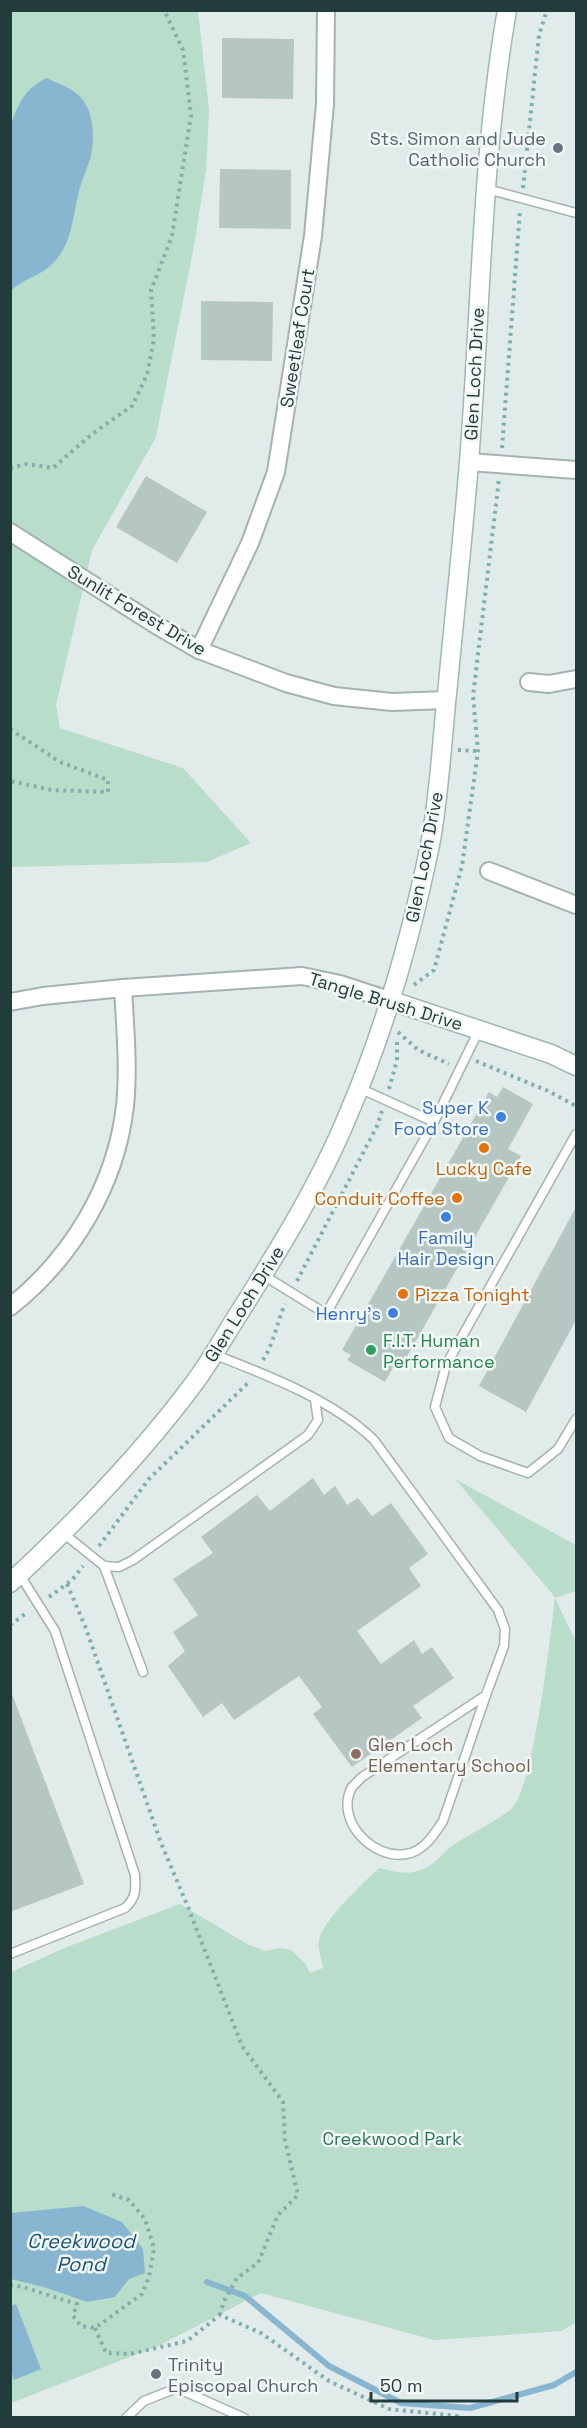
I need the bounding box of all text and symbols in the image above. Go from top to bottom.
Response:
place label: Sts. Simon and Jude Catholic Church [370,127,546,171]
marker: Sts. Simon and Jude Catholic Church [551,141,565,155]
street label: Sweetleaf Court [275,267,319,409]
street label: Glen Loch Drive [459,307,489,441]
street label: Sunlit Forest Drive [63,559,211,661]
street label: Glen Loch Drive [400,790,448,924]
street label: Tangle Brush Drive [306,967,466,1035]
place label: Super K Food Store [394,1096,489,1140]
marker: Super K Food Store [494,1110,508,1124]
marker: Lucky Cafe [477,1141,491,1155]
place label: Lucky Cafe [436,1157,532,1180]
place label: Conduit Coffee [314,1187,445,1210]
marker: Conduit Coffee [450,1191,464,1205]
marker: Family Hair Design [439,1210,453,1224]
place label: Family Hair Design [397,1226,495,1270]
street label: Glen Loch Drive [199,1241,289,1367]
place label: Pizza Tonight [415,1283,529,1306]
marker: Pizza Tonight [396,1287,410,1301]
place label: Henry's [316,1302,381,1325]
marker: Henry's [386,1306,400,1320]
place label: F.I.T. Human Performance [383,1329,495,1373]
marker: F.I.T. Human Performance [364,1343,378,1357]
place label: Glen Loch Elementary School [368,1733,531,1777]
marker: Glen Loch Elementary School [349,1747,363,1761]
park label: Creekwood Park [322,2127,462,2150]
water label: Creekwood Pond [27,2228,137,2277]
place label: Trinity Episcopal Church [168,2353,318,2397]
scale bar [371,2365,516,2403]
marker: Trinity Episcopal Church [149,2367,163,2381]
text: 50 m [380,2374,422,2397]

